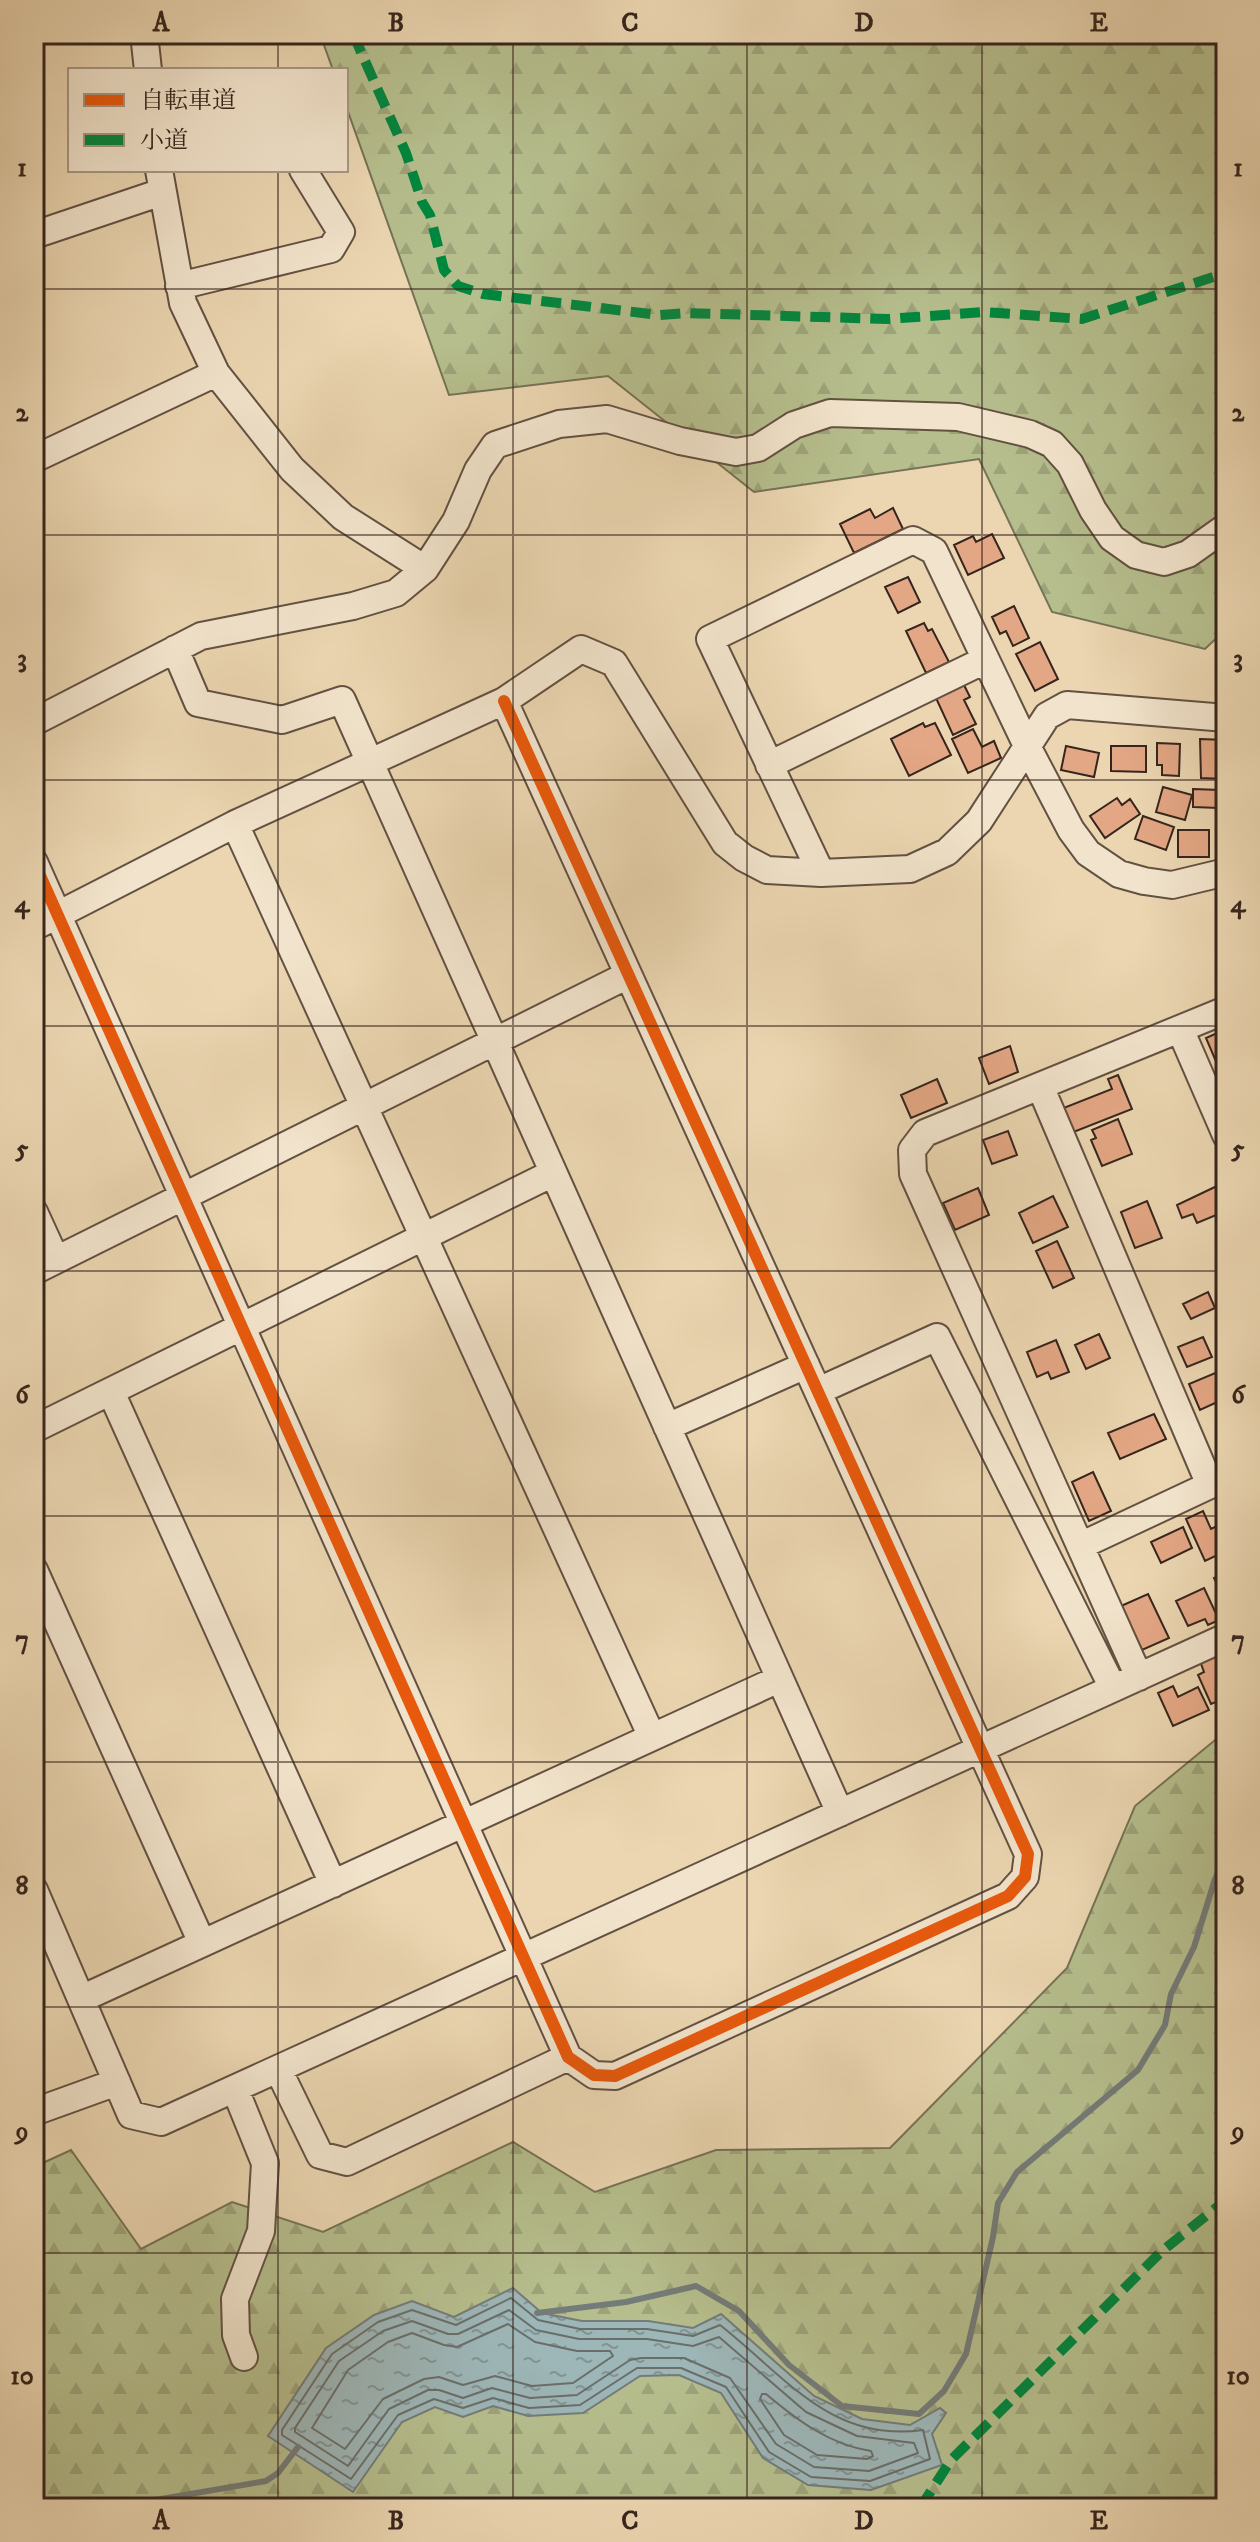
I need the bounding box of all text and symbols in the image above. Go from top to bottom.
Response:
text: A [152,7,171,40]
text: B [388,7,404,40]
text: C [621,7,639,40]
text: D [854,7,874,40]
text: E [1090,7,1108,40]
legend [68,68,348,172]
text: 自転車道 [140,86,236,116]
text: 小道 [140,126,188,156]
text: 1 [17,152,27,185]
text: 1 [1233,152,1243,185]
text: 2 [16,397,30,430]
text: 2 [1232,397,1246,430]
text: 3 [17,643,27,676]
text: 3 [1233,643,1243,676]
text: 4 [15,888,31,921]
text: 4 [1231,888,1247,921]
text: 5 [15,1133,29,1166]
text: 5 [1231,1133,1245,1166]
text: 6 [15,1379,30,1412]
text: 6 [1231,1379,1246,1412]
text: 7 [15,1624,29,1657]
text: 7 [1231,1624,1245,1657]
text: 8 [15,1870,29,1903]
text: 8 [1231,1870,1245,1903]
text: 9 [14,2115,28,2148]
text: 9 [1230,2115,1244,2148]
text: 10 [10,2360,34,2393]
text: 10 [1226,2360,1250,2393]
text: A [152,2505,171,2538]
text: B [388,2505,404,2538]
text: C [621,2505,639,2538]
text: D [854,2505,874,2538]
text: E [1090,2505,1108,2538]

